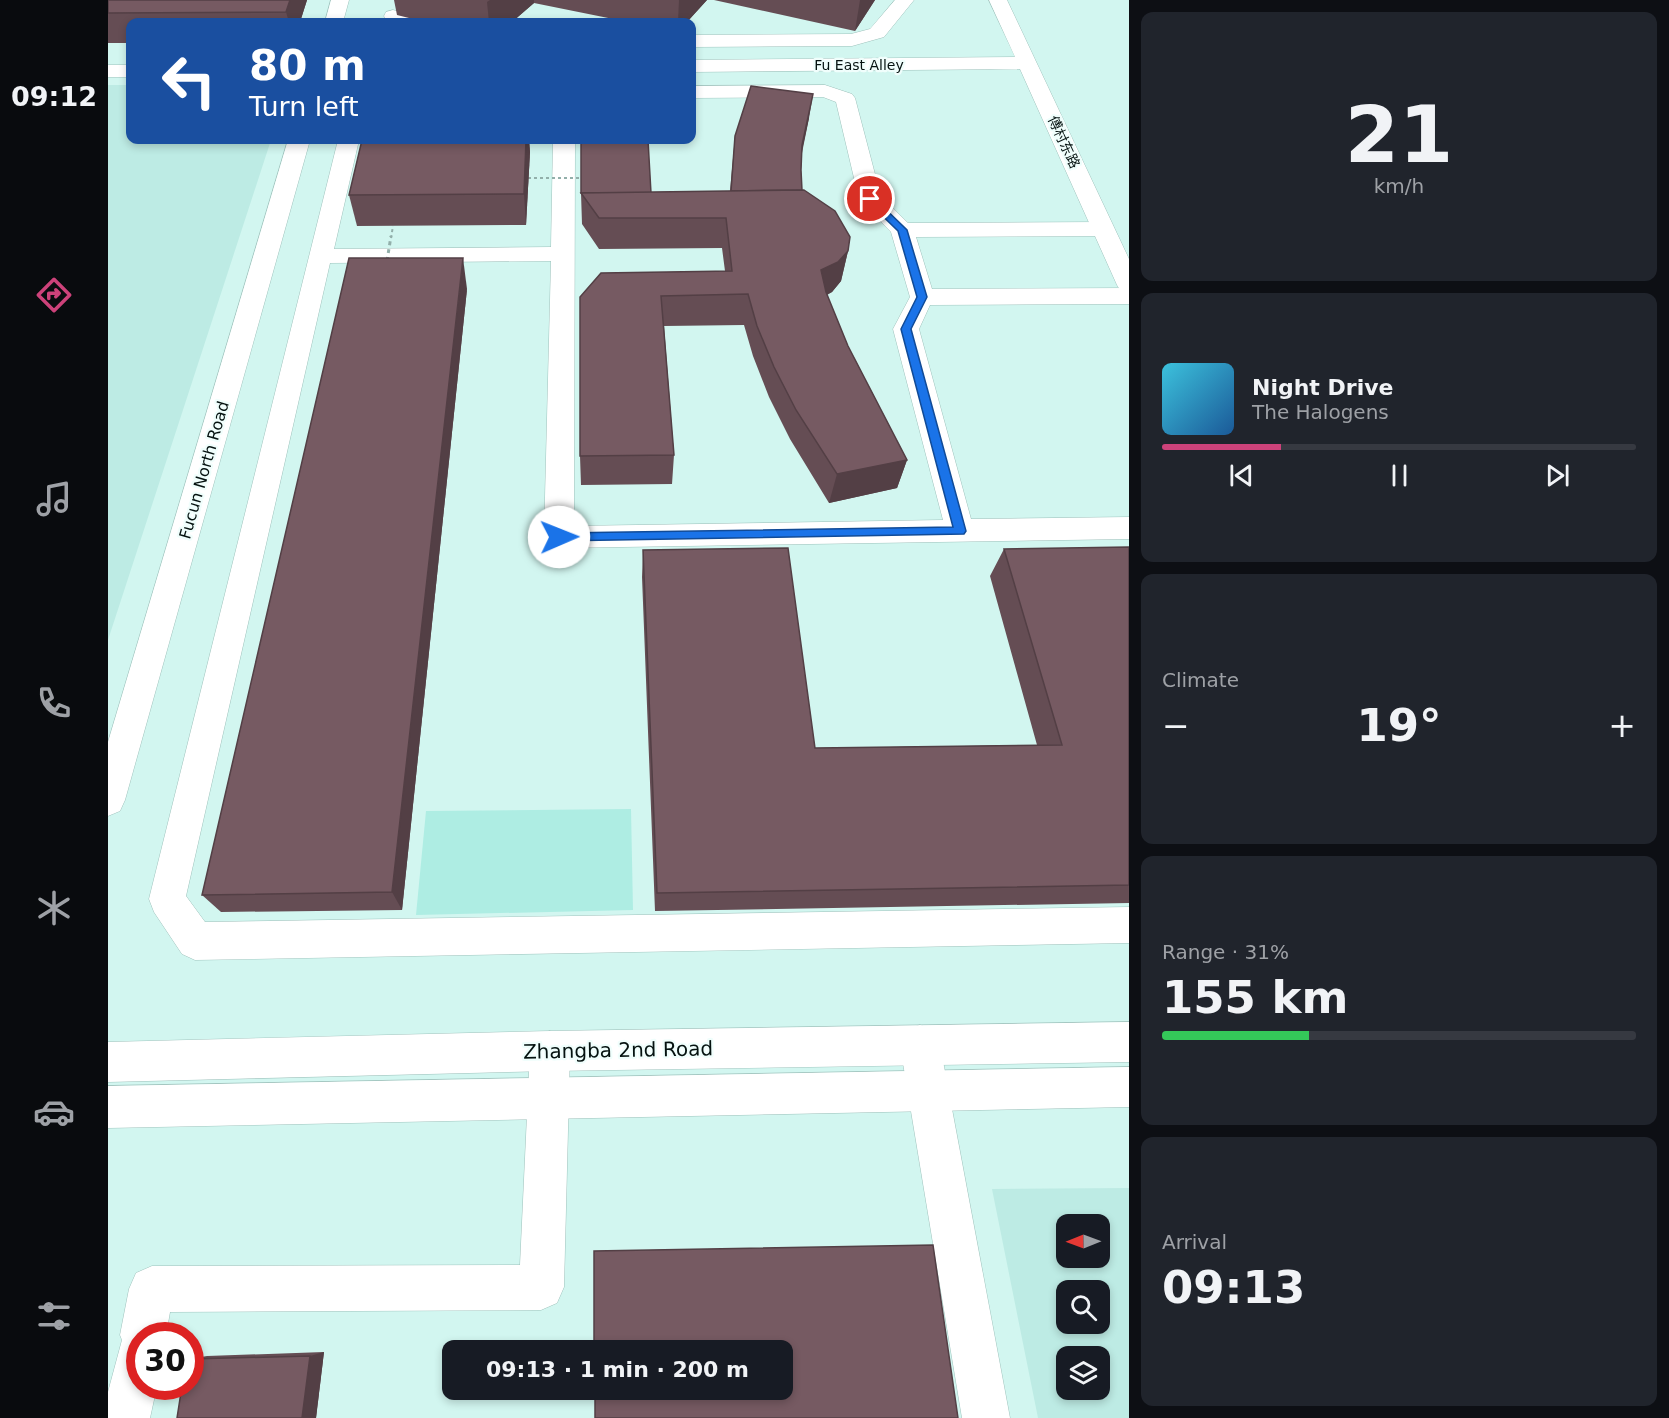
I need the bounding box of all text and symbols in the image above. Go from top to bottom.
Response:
text: 80 m [249,41,366,90]
icon: left [150,42,228,120]
street label: Fu East Alley [814,57,904,73]
text: 09:12 [11,81,97,112]
text: 21 [1345,90,1453,180]
text: Turn left [249,91,359,122]
street label: 傅村东路 [1045,113,1083,171]
pin [844,173,895,224]
text: km/h [1374,174,1424,198]
icon: arrive [853,182,886,215]
icon: directions [33,274,75,316]
text: Night Drive [1252,375,1393,400]
street label: Fucun North Road [175,399,233,541]
text: The Halogens [1252,400,1389,424]
icon: previous [1225,459,1258,492]
icon: pause [1383,459,1416,492]
icon: next [1541,459,1574,492]
icon: music [33,478,75,520]
position arrow [527,505,591,569]
text: Climate [1162,668,1239,692]
icon: phone [33,682,75,724]
text: 19° [1356,699,1442,752]
text: − [1162,706,1190,745]
text: + [1608,706,1636,745]
icon: climate [33,887,75,929]
text: Range · 31% [1162,940,1289,964]
text: 155 km [1162,971,1348,1024]
street label: Zhangba 2nd Road [523,1036,713,1064]
icon: car [33,1091,75,1133]
north arrow [1056,1214,1110,1268]
map controls [1056,1214,1110,1400]
text: Arrival [1162,1230,1227,1254]
text: 09:13 [1162,1261,1305,1314]
button: search [1056,1280,1110,1334]
icon: filters [33,1295,75,1337]
speed limit sign: 30 [126,1322,204,1400]
button: layers [1056,1346,1110,1400]
text: 09:13 · 1 min · 200 m [486,1357,749,1382]

